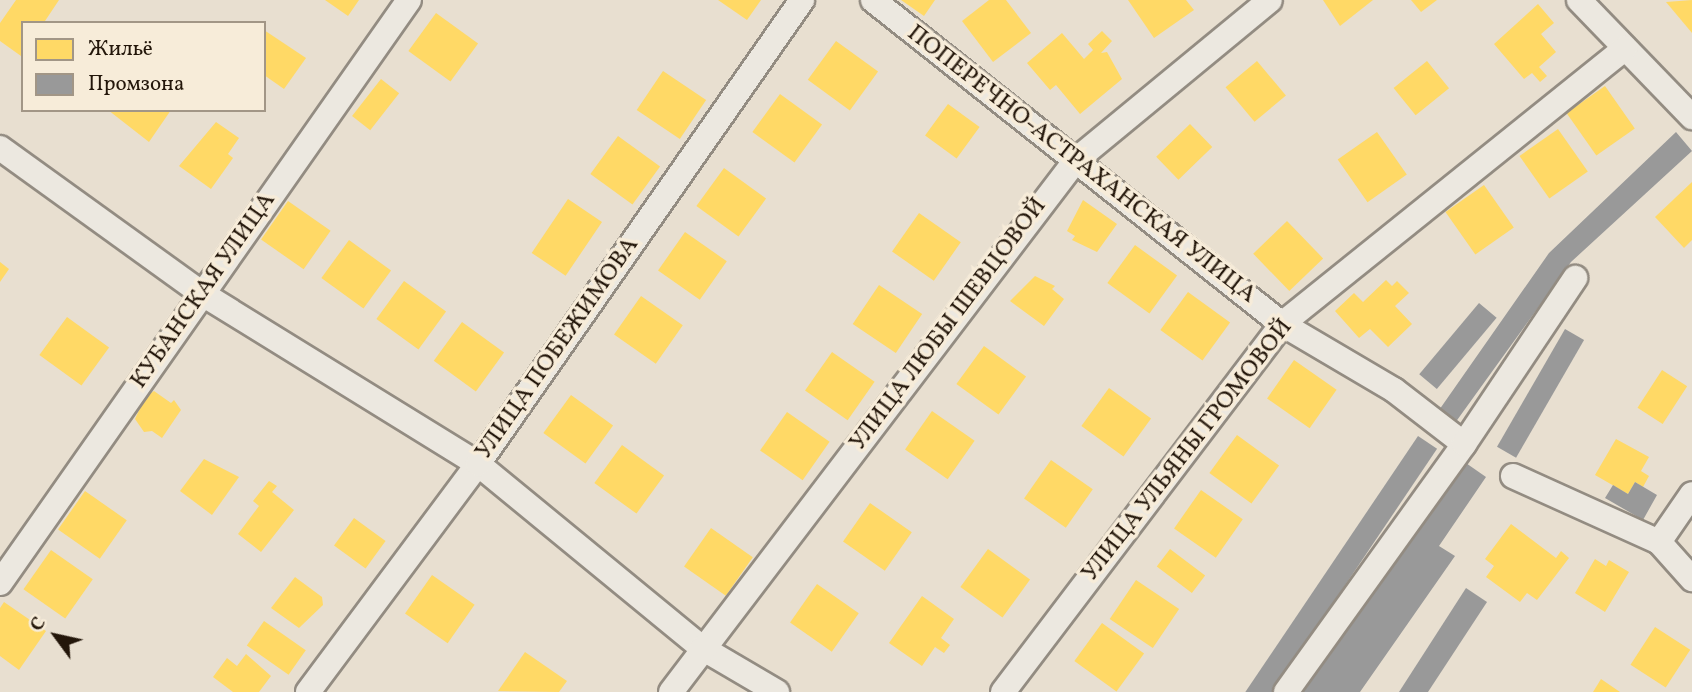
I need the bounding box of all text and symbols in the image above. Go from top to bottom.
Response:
street label: ПОПЕРЕЧНО-АСТРАХАНСКАЯ УЛИЦА [901,20,1261,310]
legend [21,21,266,112]
text: Жильё [88,35,153,64]
text: Промзона [88,70,184,99]
street label: КУБАНСКАЯ УЛИЦА [125,187,283,395]
street label: УЛИЦА ЛЮБЫ ШЕВЦОВОЙ [845,193,1053,457]
street label: УЛИЦА ПОБЕЖИМОВА [470,232,646,466]
street label: УЛИЦА УЛЬЯНЫ ГРОМОВОЙ [1077,314,1299,588]
north arrow [21,601,91,671]
text: С [24,612,53,637]

